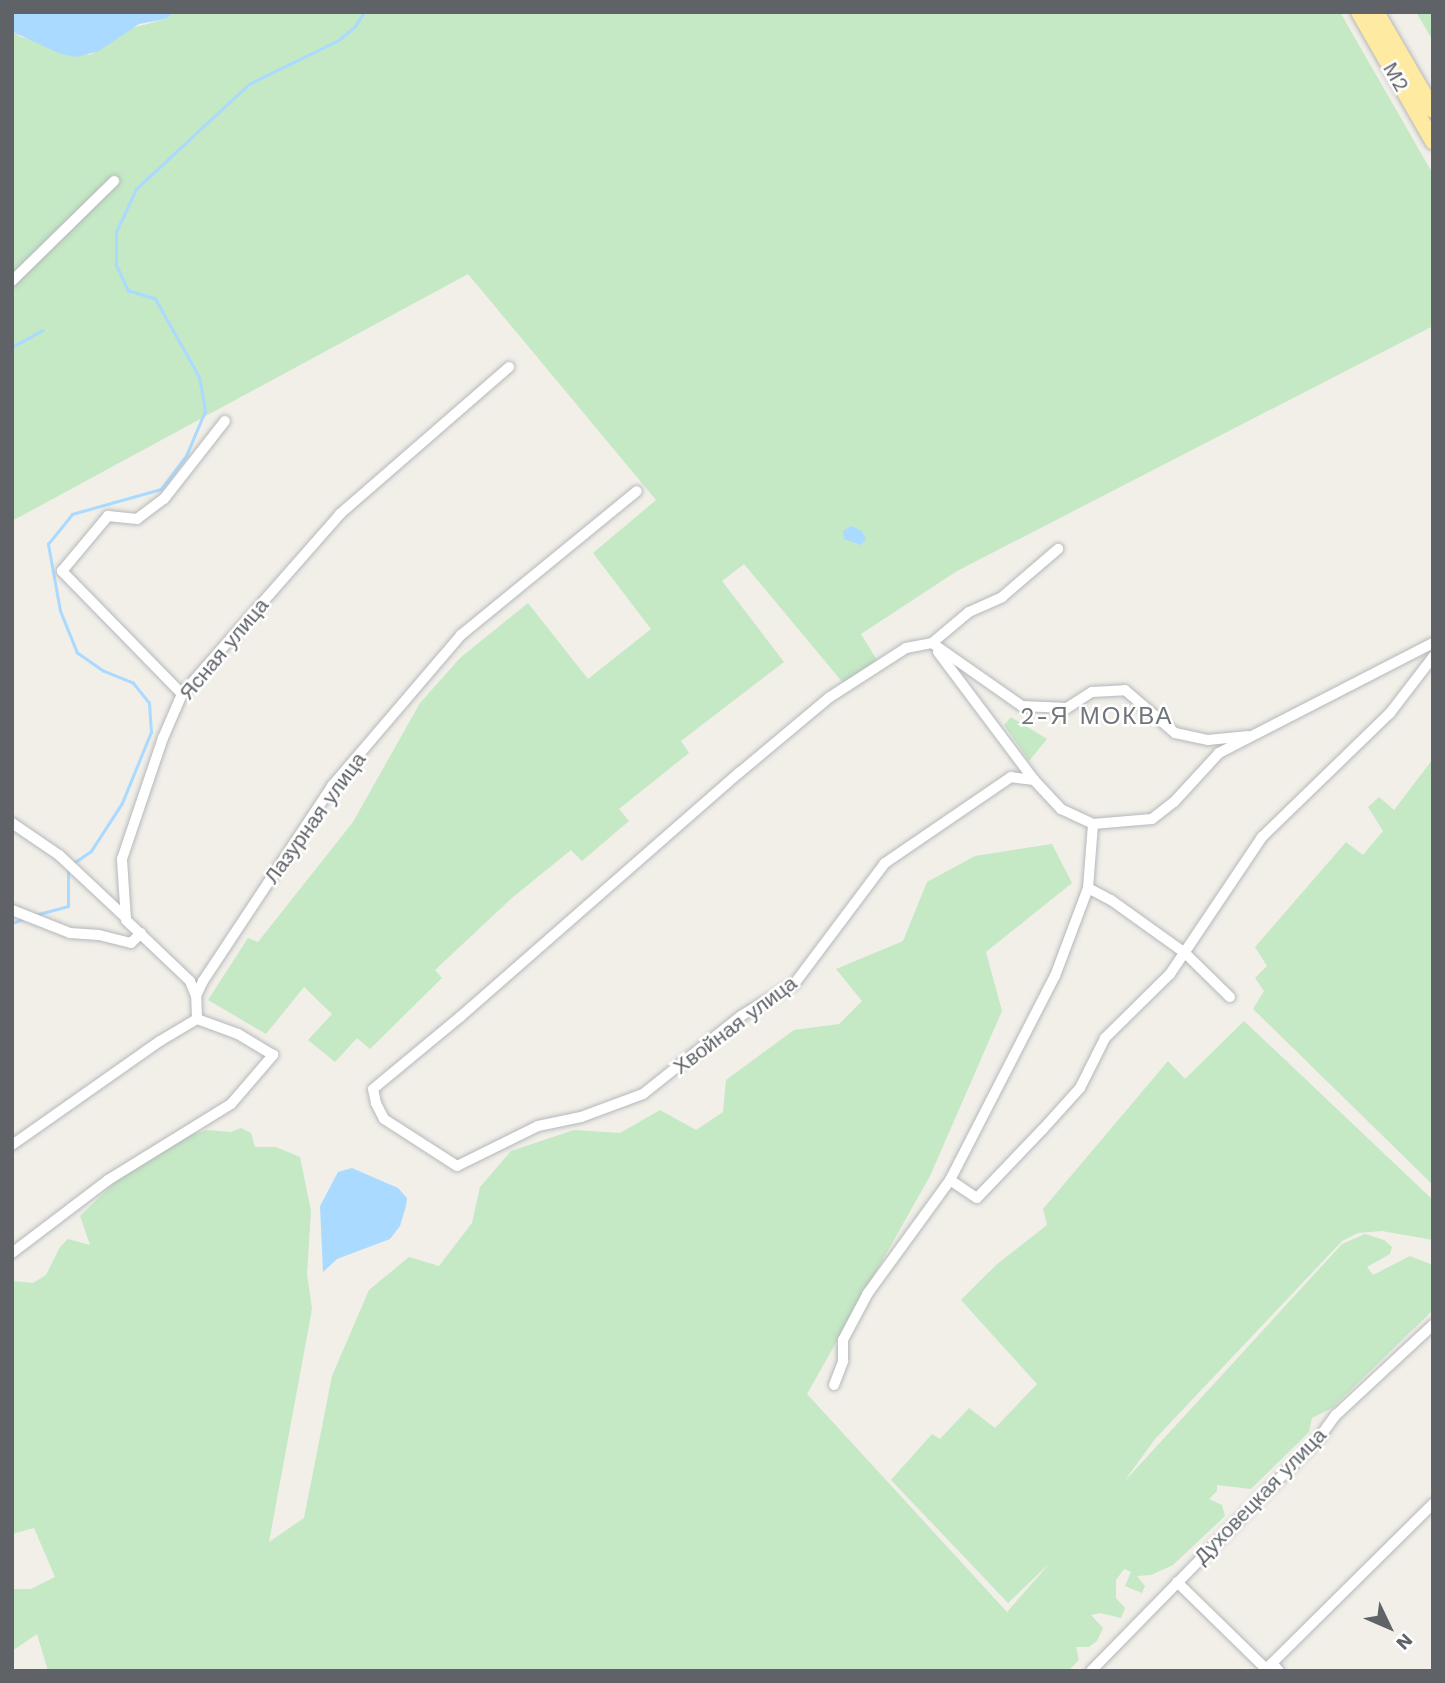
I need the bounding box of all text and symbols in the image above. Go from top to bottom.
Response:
street label: М2 [1378,58,1414,96]
street label: Ясная улица [174,593,274,705]
district label: 2-Я МОКВА [1022,703,1172,731]
street label: Лазурная улица [259,747,371,889]
street label: Хвойная улица [668,970,802,1080]
street label: Духовецкая улица [1189,1423,1331,1569]
north arrow [1354,1592,1424,1662]
text: N [1391,1629,1418,1655]

